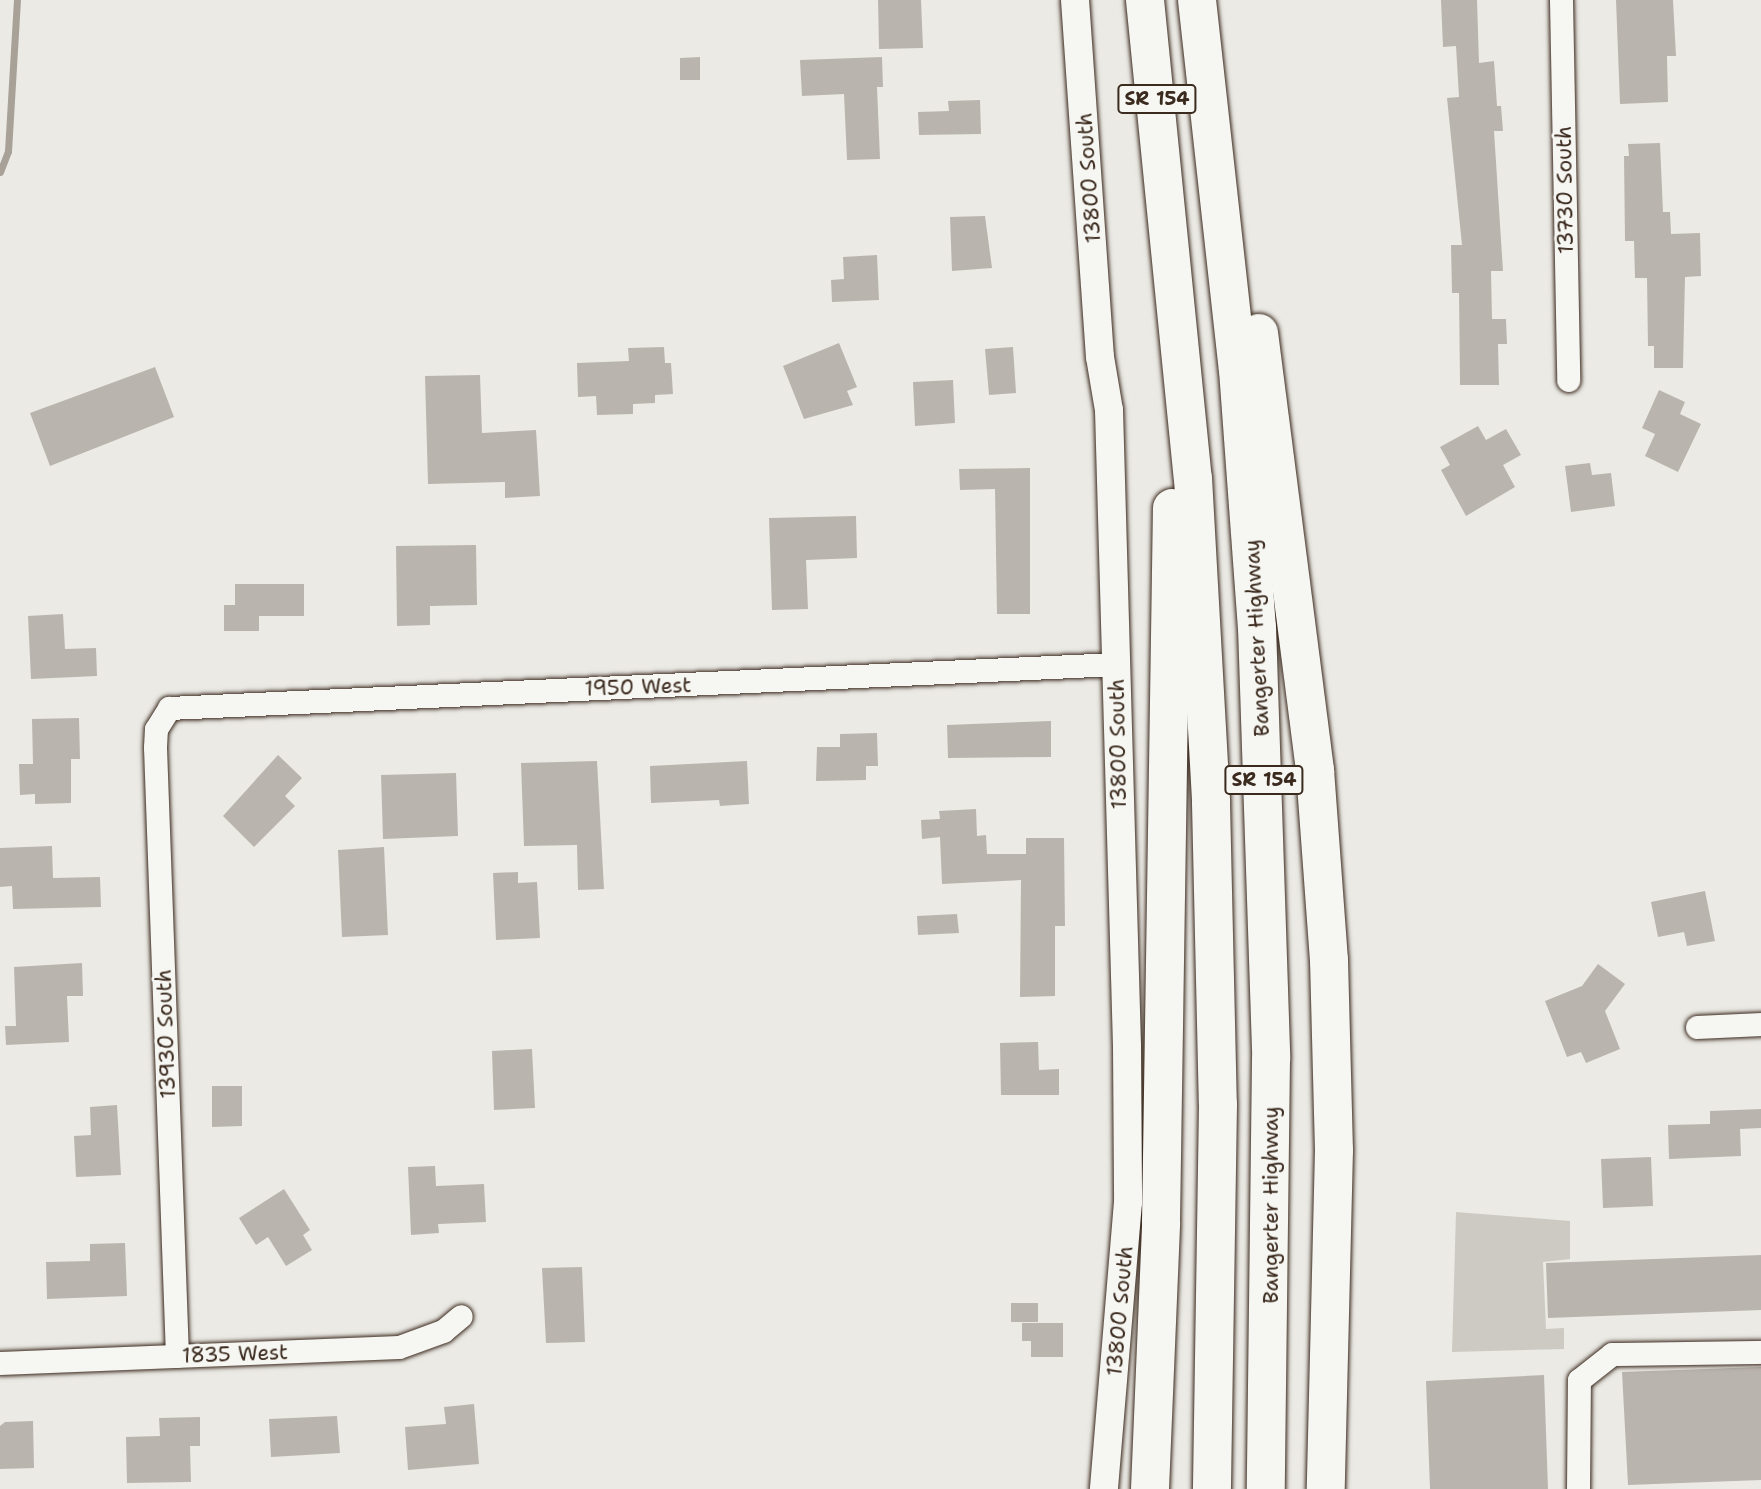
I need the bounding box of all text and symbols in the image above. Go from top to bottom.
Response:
road number: SR 154 [1117,83,1197,114]
street label: 13800 South [1072,112,1106,244]
street label: 13730 South [1551,126,1579,254]
street label: Bangerter Highway [1239,539,1275,737]
street label: 1950 West [584,673,692,701]
street label: 13800 South [1104,678,1132,810]
road number: SR 154 [1224,764,1304,796]
street label: 13930 South [151,969,181,1099]
street label: Bangerter Highway [1258,1106,1284,1304]
street label: 13800 South [1102,1245,1138,1377]
street label: 1835 West [181,1340,289,1368]

